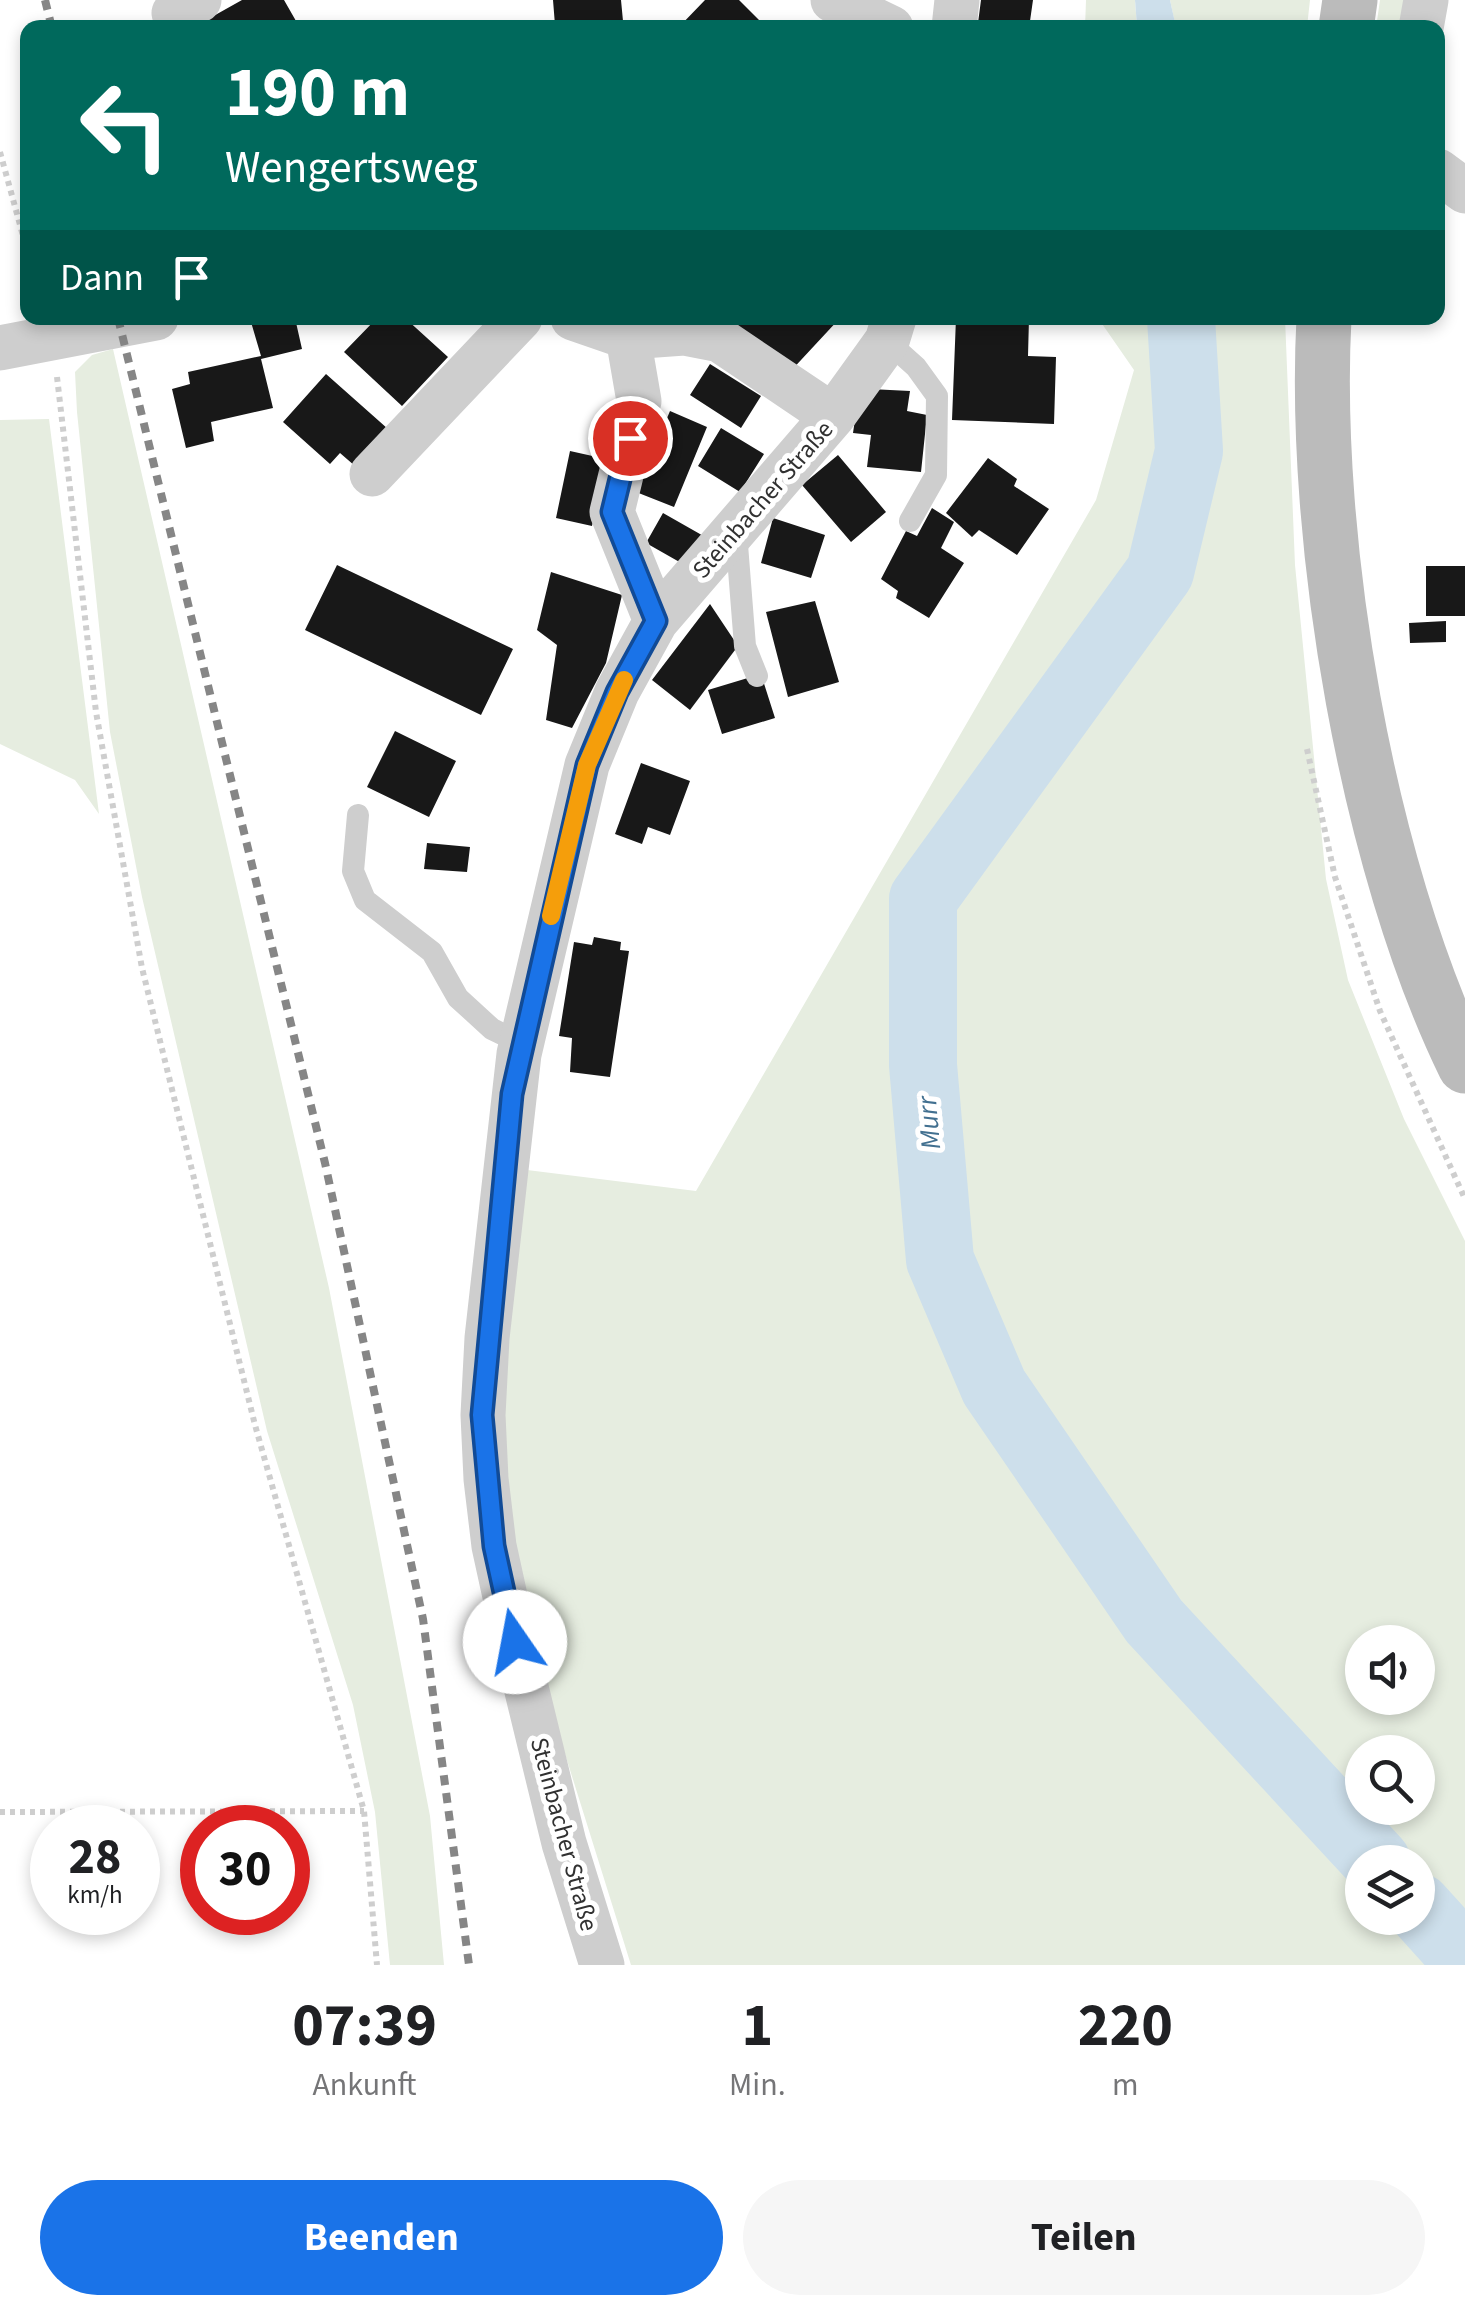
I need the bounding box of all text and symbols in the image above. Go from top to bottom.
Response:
text: 190 m [225,43,410,143]
icon: left [60,60,190,190]
text: Wengertsweg [225,136,478,200]
icon: arrive [164,250,219,305]
text: Dann [60,251,144,305]
pin [588,396,673,481]
icon: arrive [603,411,658,466]
street label: Steinbacher Straße [684,413,842,587]
water label: Murr [907,1093,951,1151]
position arrow [463,1590,567,1694]
map controls [1345,1625,1435,1935]
button: sound [1345,1625,1435,1715]
street label: Steinbacher Straße [521,1734,607,1935]
button: search [1345,1735,1435,1825]
speed limit sign: 30 [180,1805,310,1935]
text: 28 [69,1822,121,1893]
button: layers [1345,1845,1435,1935]
text: km/h [67,1877,123,1913]
text: 07:39 [292,1984,437,2069]
text: 1 [741,1984,773,2069]
text: 220 [1078,1984,1173,2069]
text: Ankunft [312,2062,417,2108]
text: Min. [729,2062,786,2108]
text: m [1112,2062,1139,2108]
button: Beenden [40,2180,723,2295]
button: Teilen [743,2180,1425,2295]

